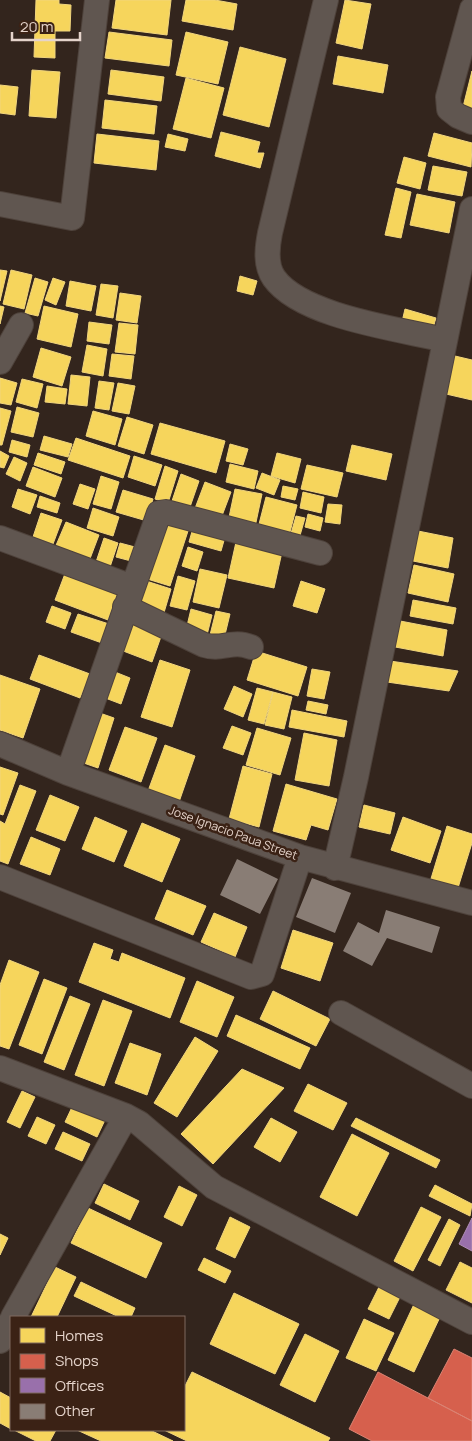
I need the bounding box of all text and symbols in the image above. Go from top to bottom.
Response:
scale bar [12,10,80,42]
text: 20 m [20,16,53,37]
street label: Jose Ignacio Paua Street [166,801,300,864]
legend [10,1316,185,1431]
text: Homes [55,1325,104,1346]
text: Shops [55,1350,99,1371]
text: Offices [55,1375,104,1396]
text: Other [55,1400,96,1421]

